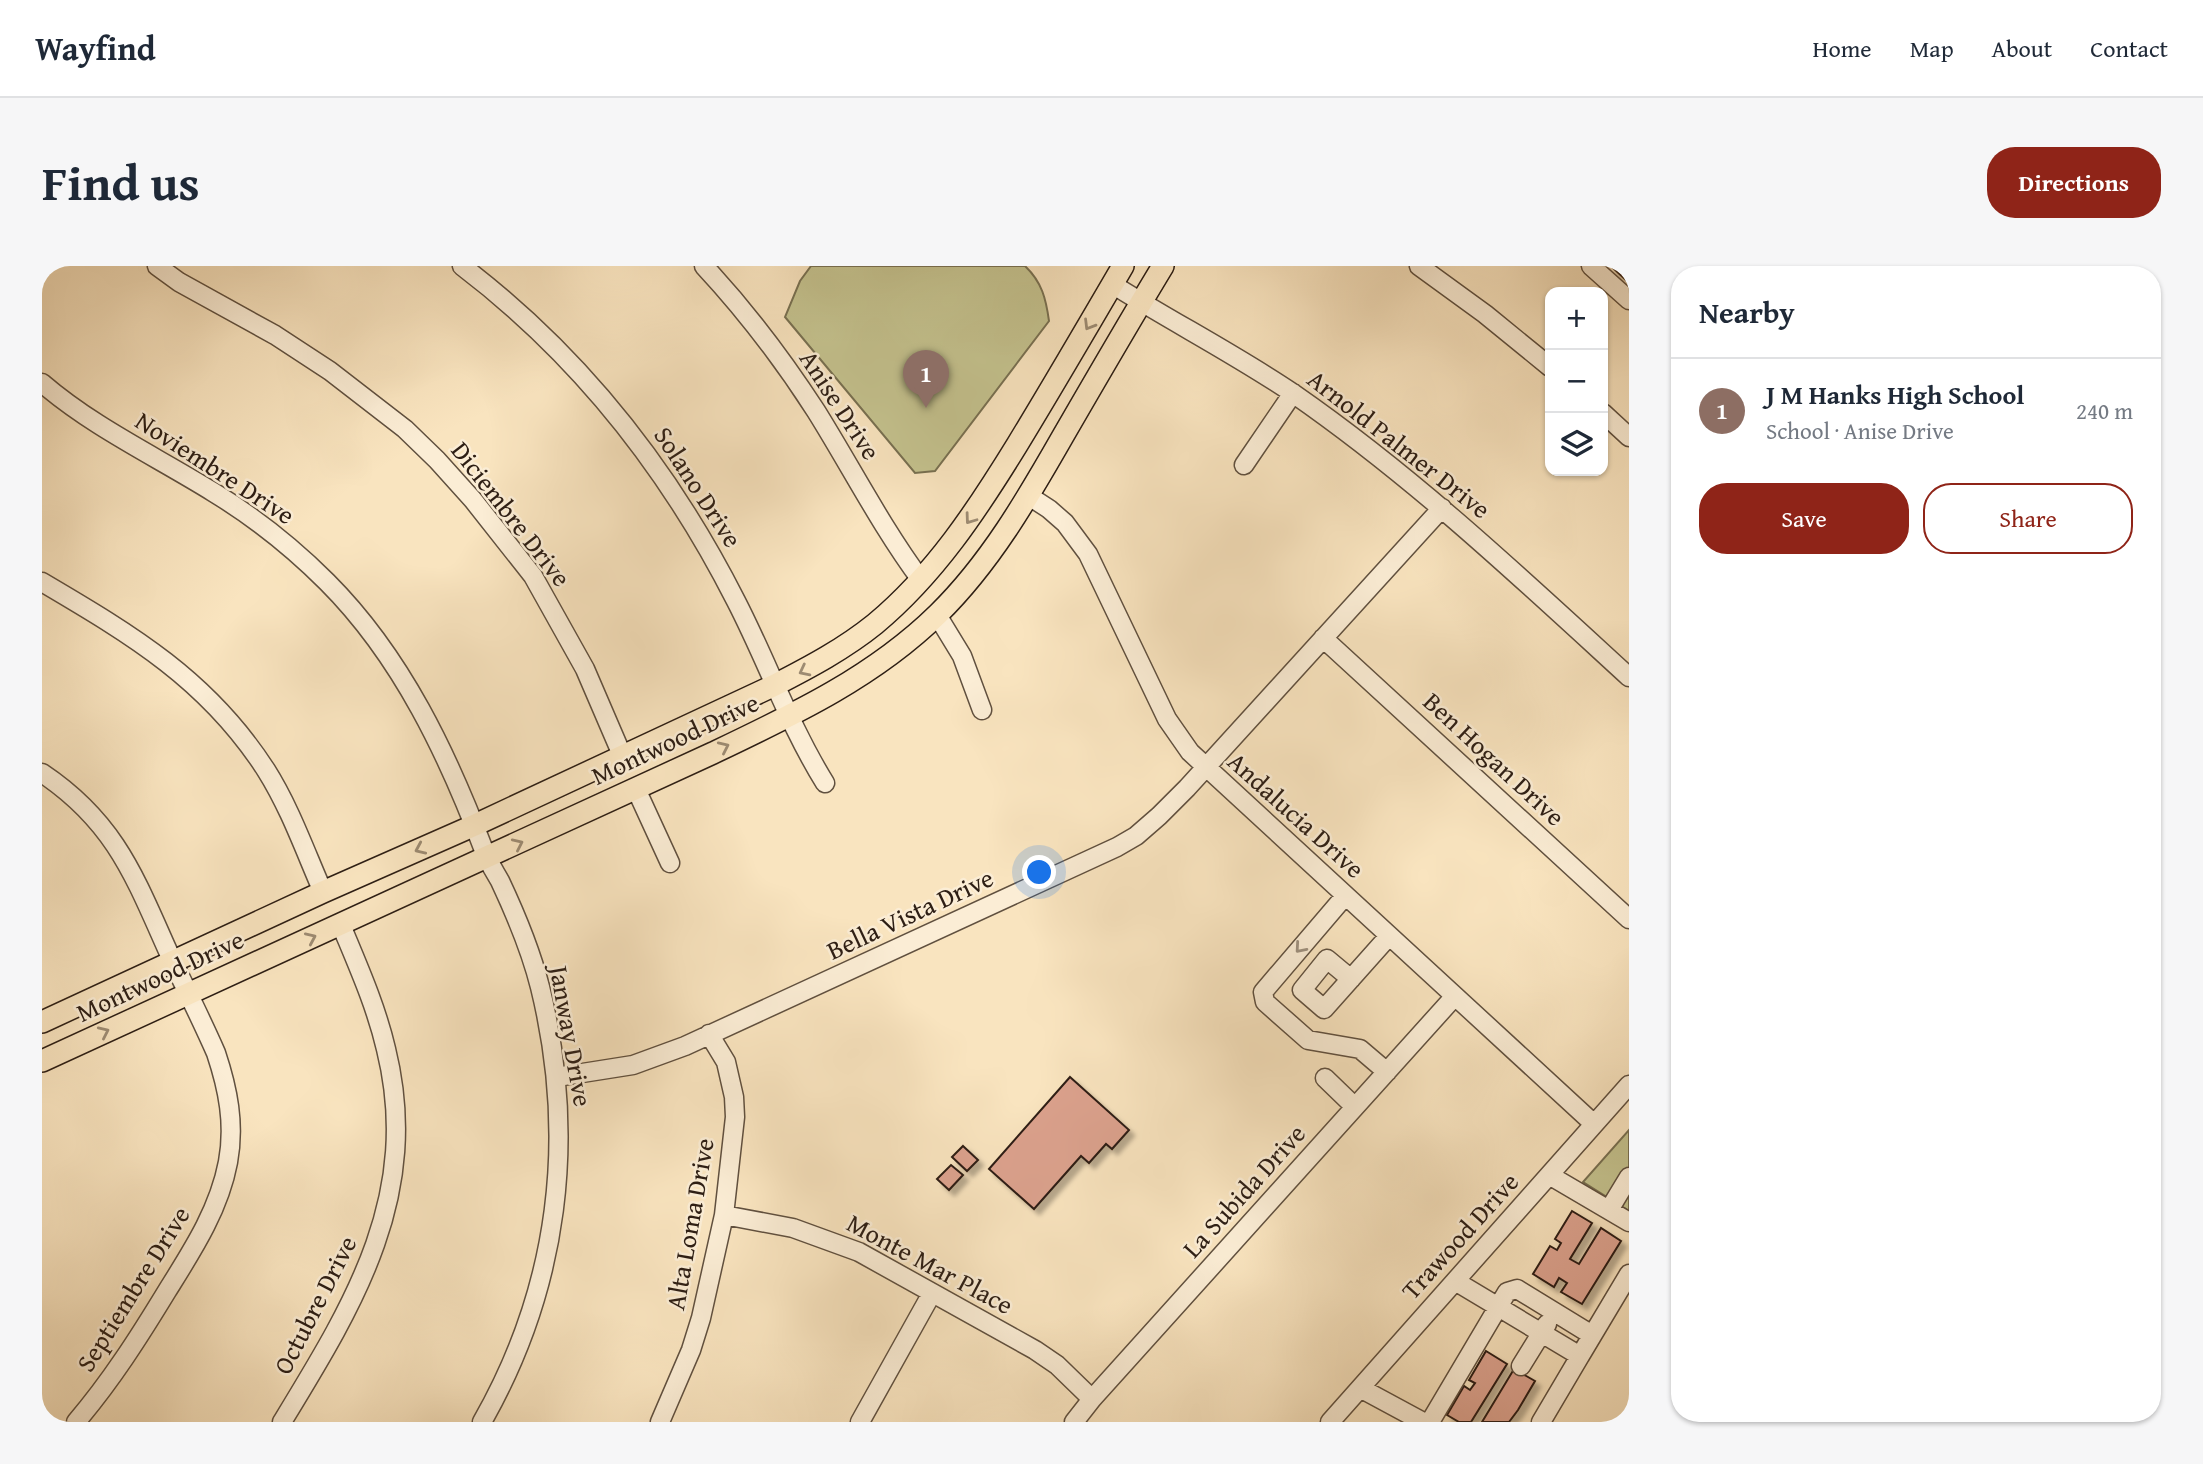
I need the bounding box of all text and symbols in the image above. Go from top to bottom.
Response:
text: Wayfind [35,24,156,72]
text: Home [1813,31,1872,66]
text: Map [1910,31,1954,66]
text: About [1992,31,2052,66]
text: Contact [2090,31,2168,66]
text: Find us [42,146,200,218]
button: Directions [1987,147,2161,218]
map controls [1545,287,1608,476]
button: + [1545,287,1608,350]
text: Nearby [1699,290,1795,334]
one-way arrow [1084,317,1097,330]
street label: Anise Drive [790,342,891,467]
pin: 1 [903,350,949,408]
button: − [1545,350,1608,413]
street label: Arnold Palmer Drive [1299,360,1499,528]
text: J M Hanks High School [1766,375,2024,414]
text: 1 [1716,394,1728,427]
text: 240 m [2076,394,2133,427]
street label: Noviembre Drive [128,401,303,534]
button: layers [1545,413,1608,476]
text: School · Anise Drive [1766,414,1954,447]
street label: Solano Drive [645,418,752,555]
street label: Diciembre Drive [442,433,581,595]
button: Save [1699,483,1909,554]
button: Share [1923,483,2133,554]
one-way arrow [966,511,978,524]
one-way arrow [798,662,811,676]
street label: Ben Hogan Drive [1415,682,1574,835]
street label: Montwood Drive [585,683,765,794]
one-way arrow [717,742,729,756]
street label: Andalucia Drive [1219,742,1374,887]
one-way arrow [511,838,523,852]
one-way arrow [414,841,427,855]
your location [1022,855,1056,889]
street label: Bella Vista Drive [820,858,999,969]
street label: Montwood Drive [70,920,250,1031]
one-way arrow [304,932,316,946]
one-way arrow [1296,939,1308,952]
street label: Janway Drive [539,959,603,1109]
one-way arrow [97,1026,109,1040]
street label: La Subida Drive [1173,1115,1314,1266]
street label: Alta Loma Drive [655,1135,724,1313]
street label: Trawood Drive [1392,1163,1527,1308]
street label: Septiembre Drive [66,1198,199,1379]
street label: Monte Mar Place [840,1203,1020,1324]
street label: Octubre Drive [263,1229,366,1381]

